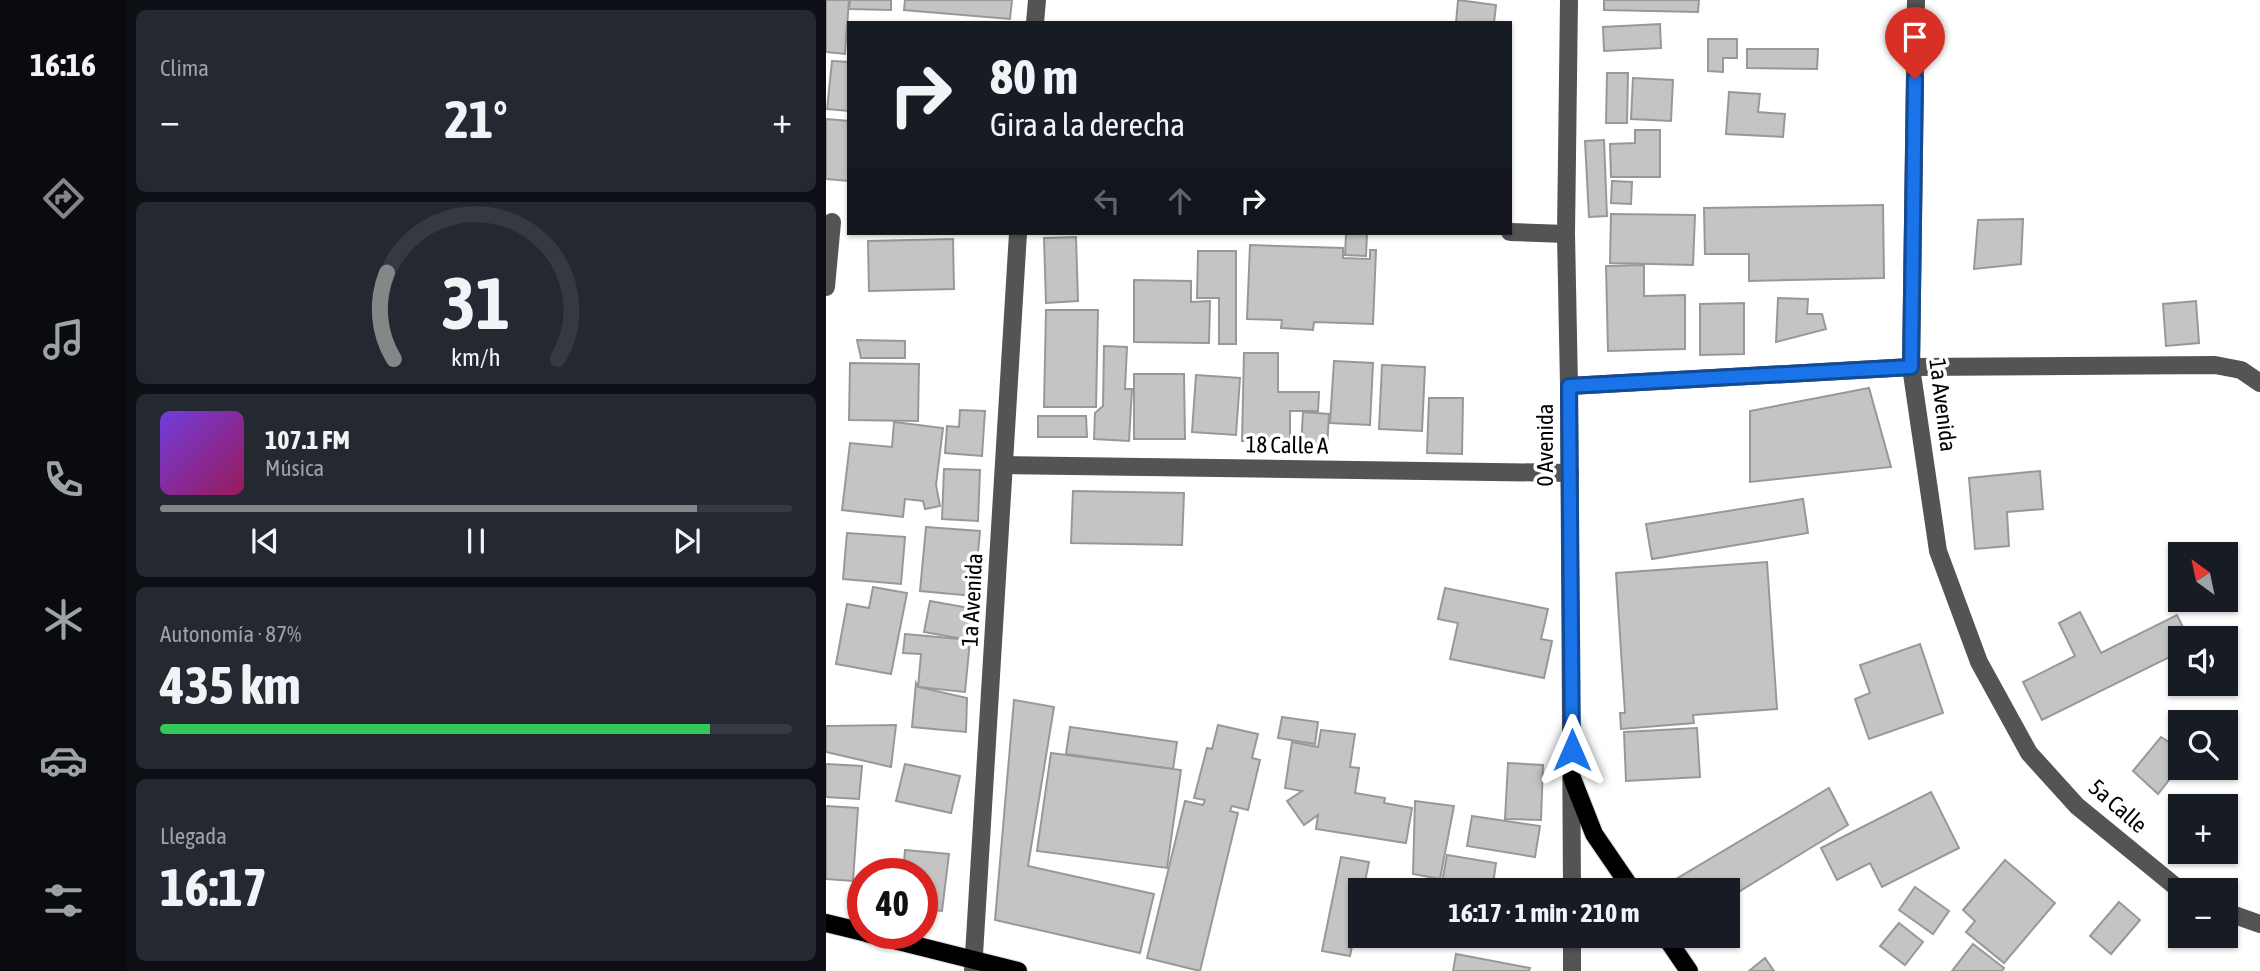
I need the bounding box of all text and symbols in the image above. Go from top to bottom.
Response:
pin [1885,7,1945,79]
icon: arrive [1896,18,1934,56]
text: 16:16 [30,46,96,83]
text: 80 m [990,48,1078,104]
icon: right [875,49,966,140]
text: Clima [160,55,209,81]
text: 21° [444,89,508,149]
text: − [160,98,180,141]
text: + [772,98,792,141]
text: Gira a la derecha [990,106,1185,143]
icon: directions [39,174,88,223]
icon: left [1088,182,1126,220]
icon: ahead [1161,182,1199,220]
icon: right [1234,182,1272,220]
text: 31 [442,262,510,345]
icon: music [39,315,88,364]
text: km/h [451,343,501,371]
street label: 1a Avenida [1924,357,1962,453]
street label: 0 Avenida [1532,404,1558,486]
text: 107.1 FM [265,425,350,455]
street label: 18 Calle A [1245,431,1329,459]
icon: phone [39,455,88,504]
text: Música [265,455,324,481]
icon: previous [246,522,284,560]
icon: pause [457,522,495,560]
icon: next [668,522,706,560]
north arrow [2168,542,2238,612]
map controls [2168,542,2238,948]
street label: 1a Avenida [957,553,987,647]
icon: climate [39,595,88,644]
text: Autonomía · 87% [160,621,301,647]
button: sound [2168,626,2238,696]
text: 435 km [160,655,301,715]
button: search [2168,710,2238,780]
position arrow [1535,713,1609,787]
icon: car [39,736,88,785]
street label: 5a Calle [2084,774,2152,838]
button: + [2168,794,2238,864]
text: Llegada [160,823,227,849]
text: 16:17 [160,857,267,917]
speed limit sign: 40 [847,858,938,949]
icon: filters [39,876,88,925]
button: − [2168,878,2238,948]
text: 16:17 · 1 min · 210 m [1449,898,1639,928]

